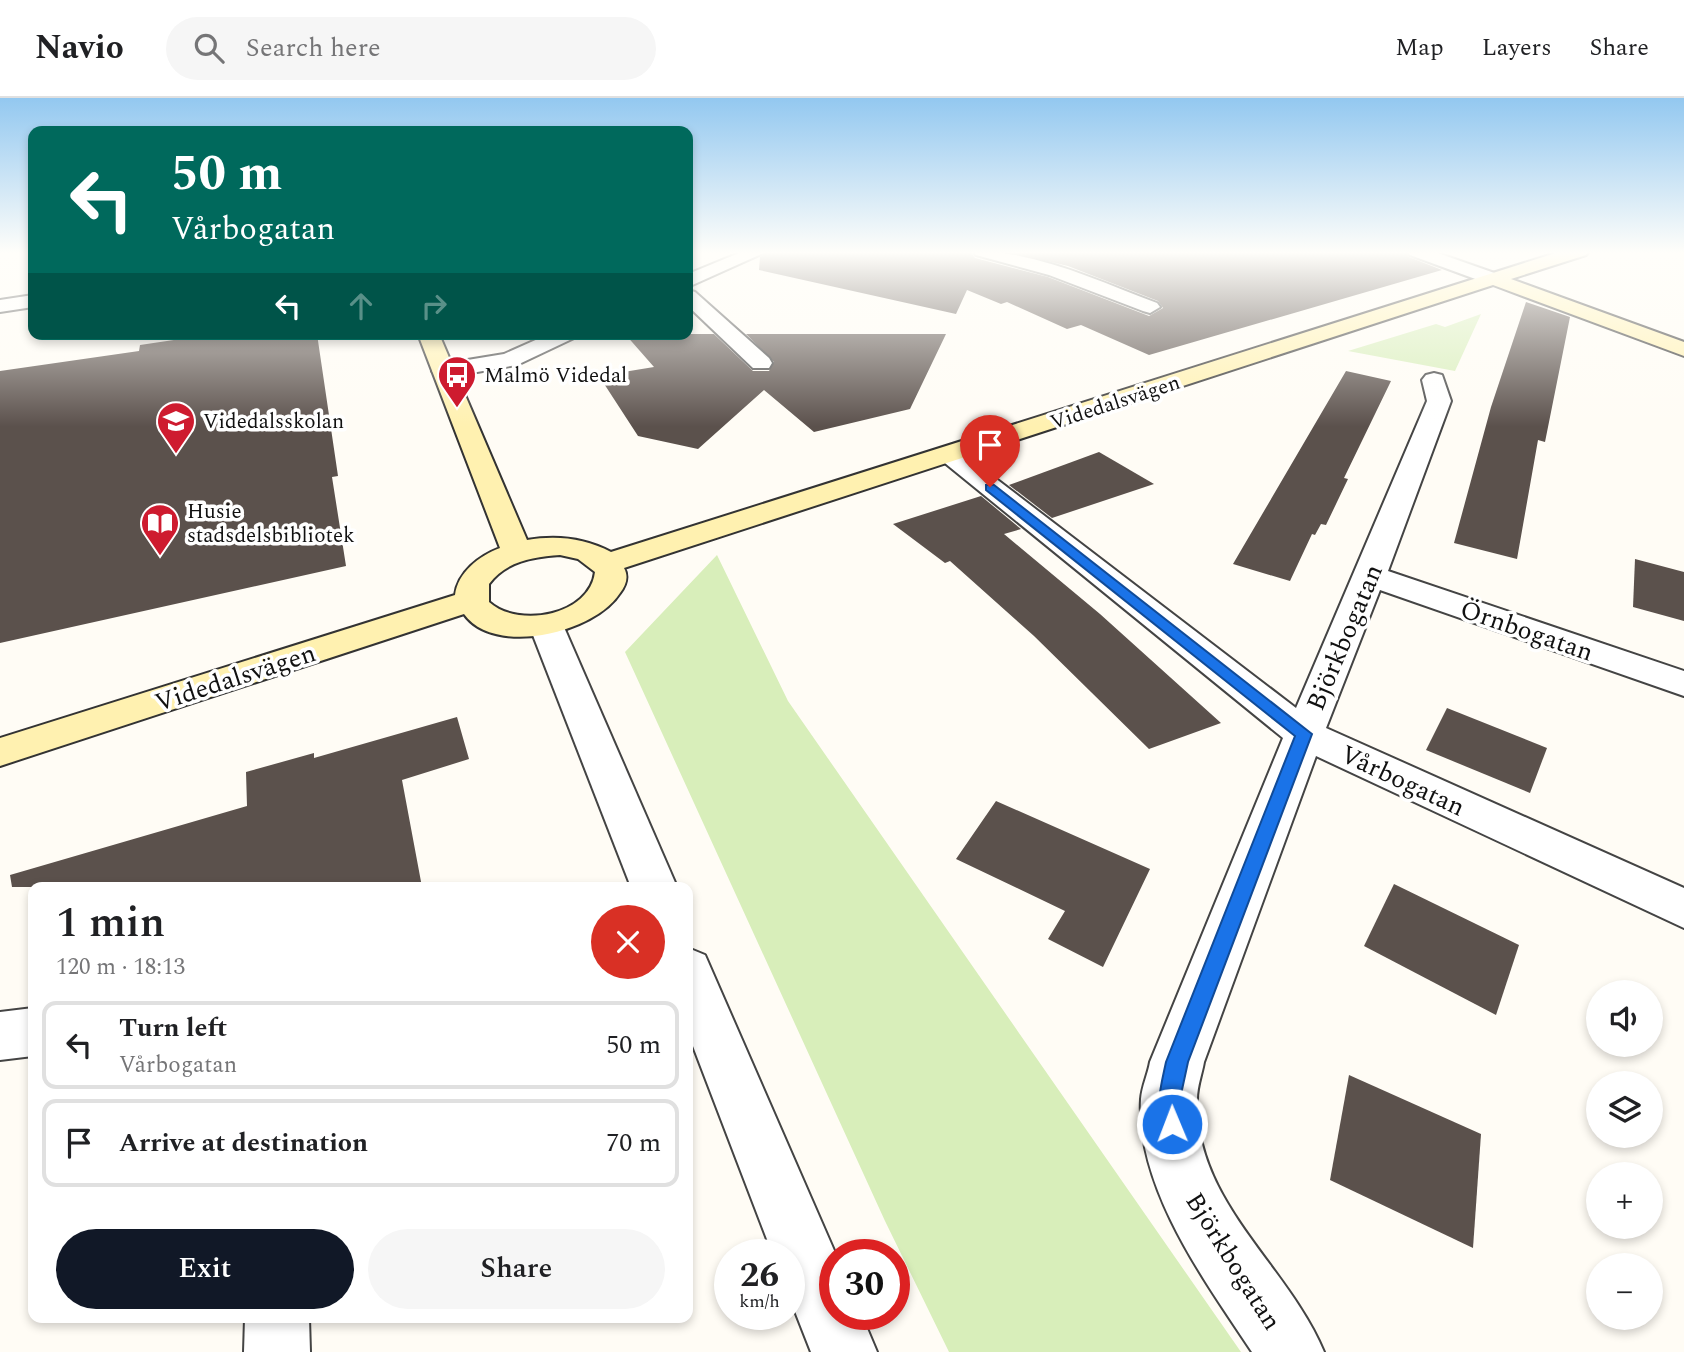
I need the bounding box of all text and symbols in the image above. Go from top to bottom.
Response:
search box [166,17,656,80]
text: Navio [35,23,124,73]
text: Search here [246,28,381,68]
icon: search [190,29,228,67]
text: Map [1395,30,1444,66]
text: Layers [1482,30,1552,66]
text: Share [1590,30,1649,66]
text: 50 m [171,137,282,212]
icon: left [56,154,147,245]
text: Vårbogatan [171,205,335,254]
icon: left [269,287,307,325]
icon: ahead [342,287,380,325]
icon: right [415,287,453,325]
bus stop icon: Malmö Videdal [436,354,478,409]
place label: Malmö Videdal [484,360,627,392]
street label: Videdalsvägen [1046,367,1184,439]
school or university icon: Videdalsskolan [155,400,197,455]
place label: Videdalsskolan [203,406,344,438]
pin [960,415,1020,487]
icon: arrive [971,426,1009,464]
place label: Husie stadsdelsbibliotek [187,496,355,552]
library icon: Husie stadsdelsbibliotek [139,502,181,557]
street label: Björkbogatan [1296,558,1394,717]
street label: Örnbogatan [1455,589,1599,672]
street label: Videdalsvägen [150,633,321,723]
street label: Vårbogatan [1334,735,1471,827]
text: 1 min [56,892,165,955]
button: close [591,905,665,979]
text: 120 m · 18:13 [56,950,185,985]
map controls [1586,980,1663,1330]
button: sound [1586,980,1663,1057]
text: Turn left [119,1008,227,1048]
text: 50 m [606,1025,661,1065]
icon: left [60,1026,98,1064]
text: Vårbogatan [119,1048,237,1083]
button: layers [1586,1071,1663,1148]
position arrow [1135,1087,1209,1161]
text: Arrive at destination [119,1123,368,1163]
text: 70 m [606,1123,661,1163]
icon: arrive [60,1124,98,1162]
button: + [1586,1162,1663,1239]
street label: Björkbogatan [1175,1185,1291,1338]
button: Exit [56,1229,354,1309]
button: Share [368,1229,665,1309]
speed limit sign: 30 [819,1239,910,1330]
text: 26 [740,1249,779,1302]
button: − [1586,1253,1663,1330]
text: km/h [739,1288,780,1315]

